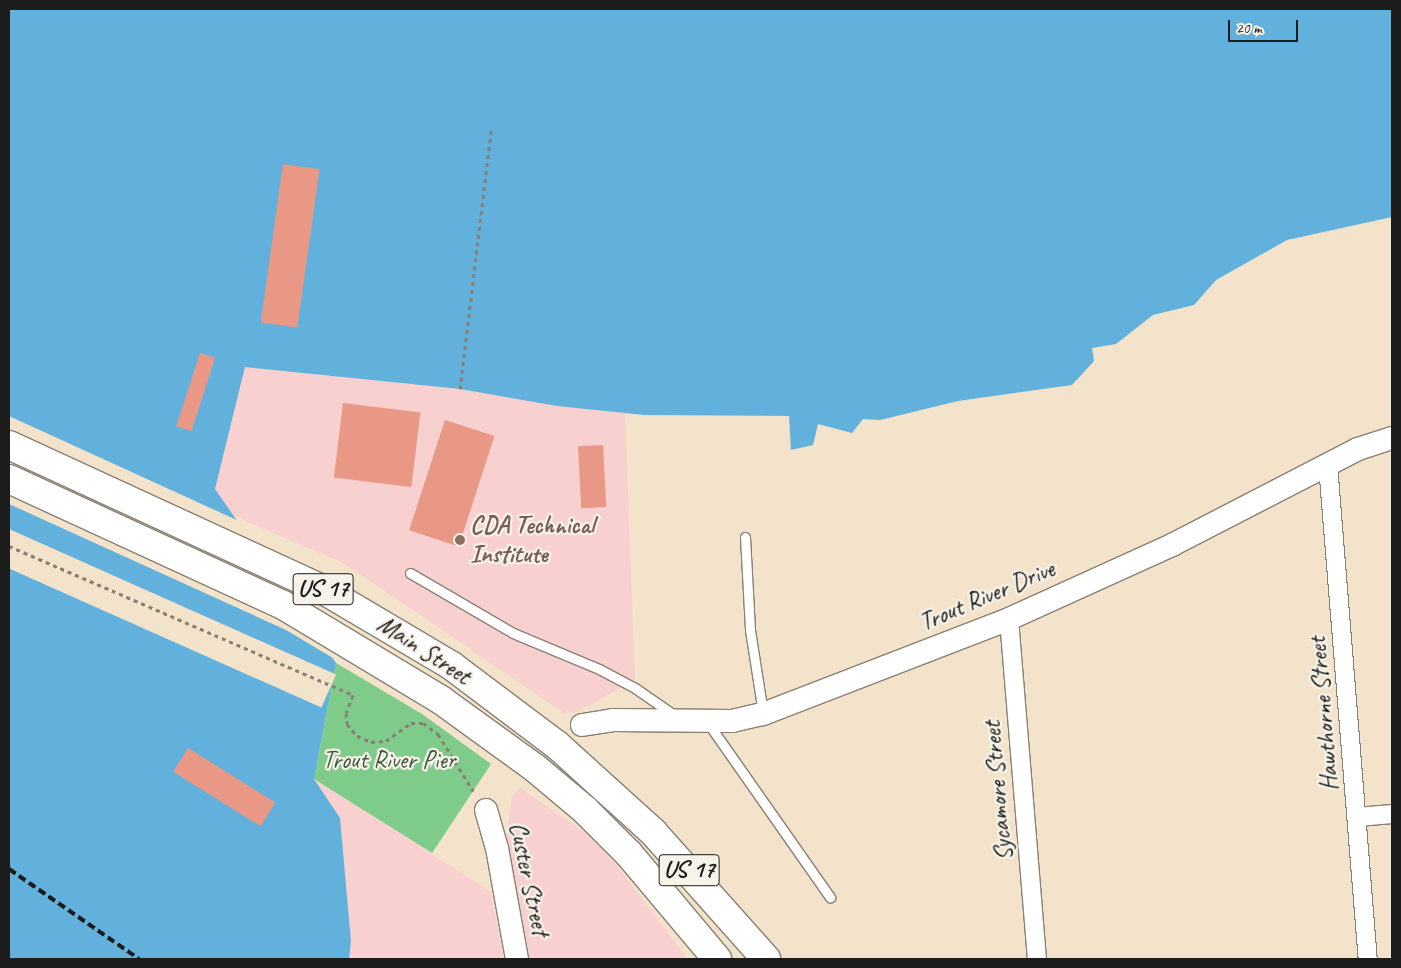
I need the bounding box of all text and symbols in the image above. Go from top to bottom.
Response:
scale bar [1231,10,1301,42]
text: 20 m [1236,19,1262,38]
place label: CDA Technical Institute [470,511,594,570]
marker: CDA Technical Institute [454,534,466,546]
street label: Trout River Drive [914,554,1060,638]
road number: US 17 [292,568,354,610]
street label: Main Street [372,609,476,691]
street label: Hawthorne Street [1302,635,1346,793]
street label: Sycamore Street [977,720,1019,862]
park label: Trout River Pier [322,745,456,775]
street label: Custer Street [502,820,556,938]
road number: US 17 [658,848,720,892]

